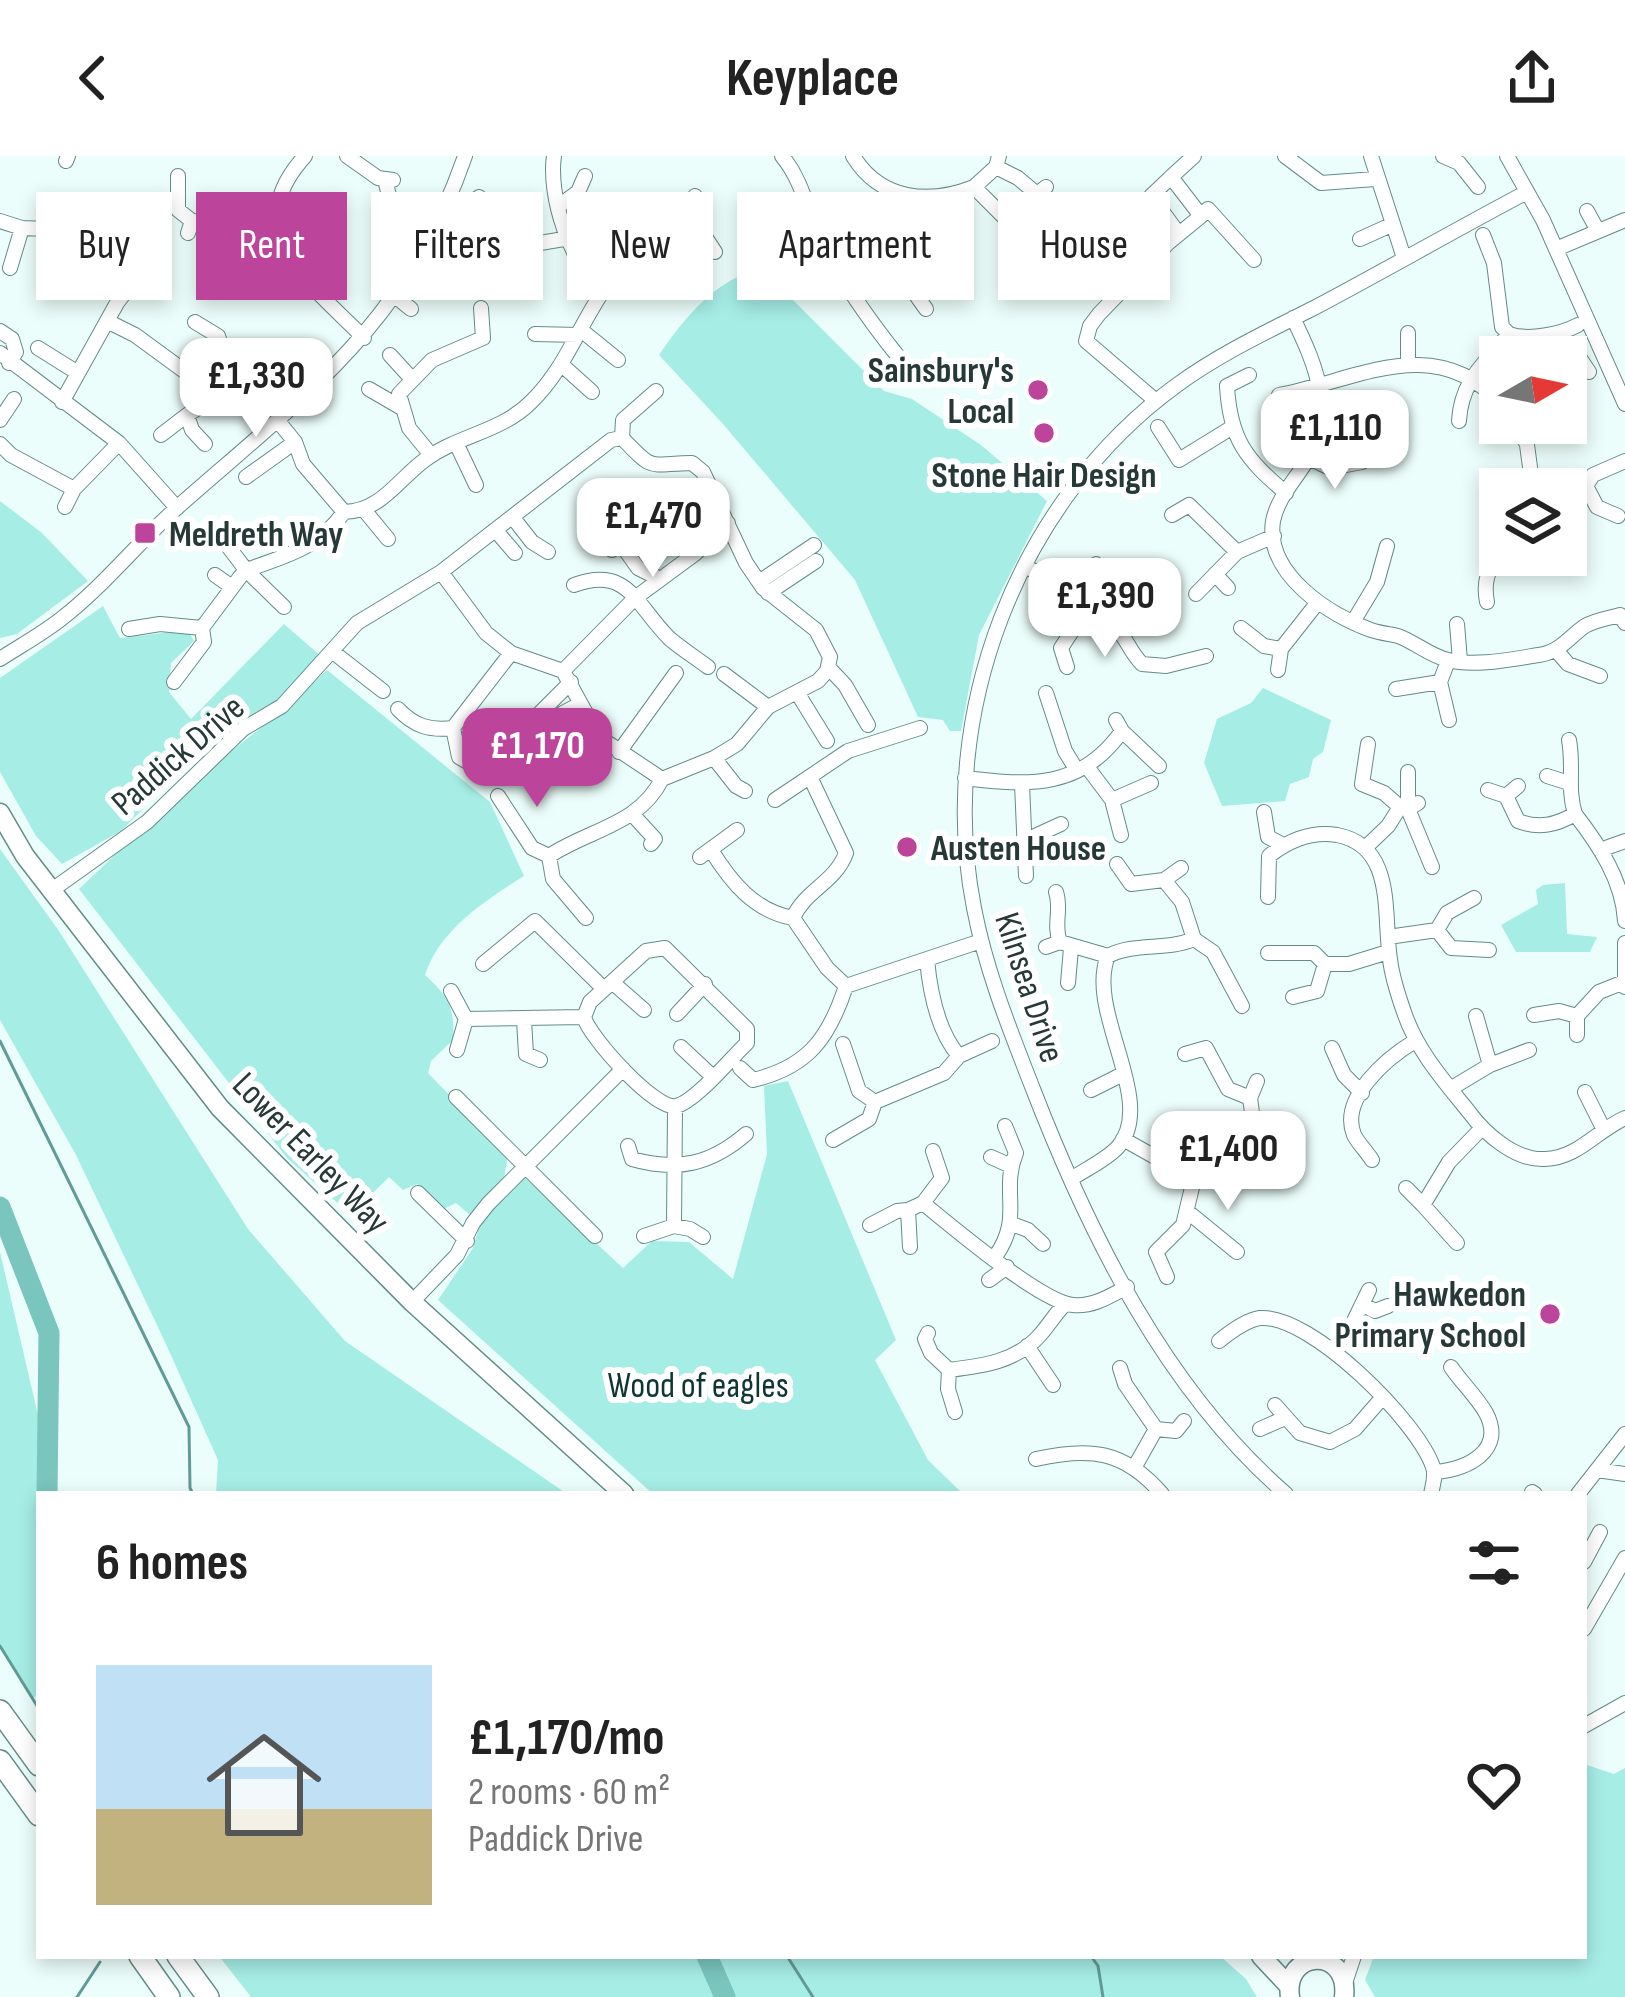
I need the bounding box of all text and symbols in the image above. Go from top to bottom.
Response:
icon: back [60,45,126,111]
icon: share [1499,45,1565,111]
text: Keyplace [726,46,899,111]
chip: Buy [36,192,172,300]
chip: Rent [196,192,347,300]
chip: Filters [371,192,543,300]
chip: New [567,192,713,300]
chip: Apartment [737,192,974,300]
chip: House [998,192,1170,300]
north arrow [1479,336,1587,444]
map controls [1479,336,1587,576]
pin: £1,330 [158,338,354,440]
place label: Sainsbury's Local [868,350,1014,434]
text: £1,330 [207,353,305,400]
marker: Sainsbury's Local [1025,377,1051,403]
pin: £1,110 [1237,390,1433,492]
text: £1,110 [1288,405,1382,452]
marker: Stone Hair Design [1031,420,1057,446]
place label: Stone Hair Design [932,455,1156,498]
button: layers [1479,468,1587,576]
pin: £1,470 [555,478,751,580]
text: £1,470 [604,493,702,540]
place label: Meldreth Way [169,514,343,557]
marker: Meldreth Way [132,520,158,546]
pin: £1,390 [1007,558,1203,660]
text: £1,390 [1055,573,1155,620]
street label: Paddick Drive [103,687,254,825]
pin: £1,170 [439,708,635,810]
text: £1,170 [489,723,585,770]
place label: Austen House [930,828,1106,871]
marker: Austen House [894,834,920,860]
street label: Kilnsea Drive [984,907,1073,1068]
street label: Lower Earley Way [223,1064,398,1243]
pin: £1,400 [1130,1111,1326,1213]
text: £1,400 [1178,1126,1278,1173]
place label: Hawkedon Primary School [1335,1274,1526,1358]
marker: Hawkedon Primary School [1537,1301,1563,1327]
park label: Wood of eagles [607,1365,789,1408]
icon: filters [1461,1530,1527,1596]
text: 6 homes [96,1533,248,1594]
text: £1,170/mo [468,1708,665,1769]
icon: home [192,1713,336,1857]
icon: heart [1461,1752,1527,1818]
text: 2 rooms · 60 m² [468,1769,670,1816]
text: Paddick Drive [468,1816,644,1863]

